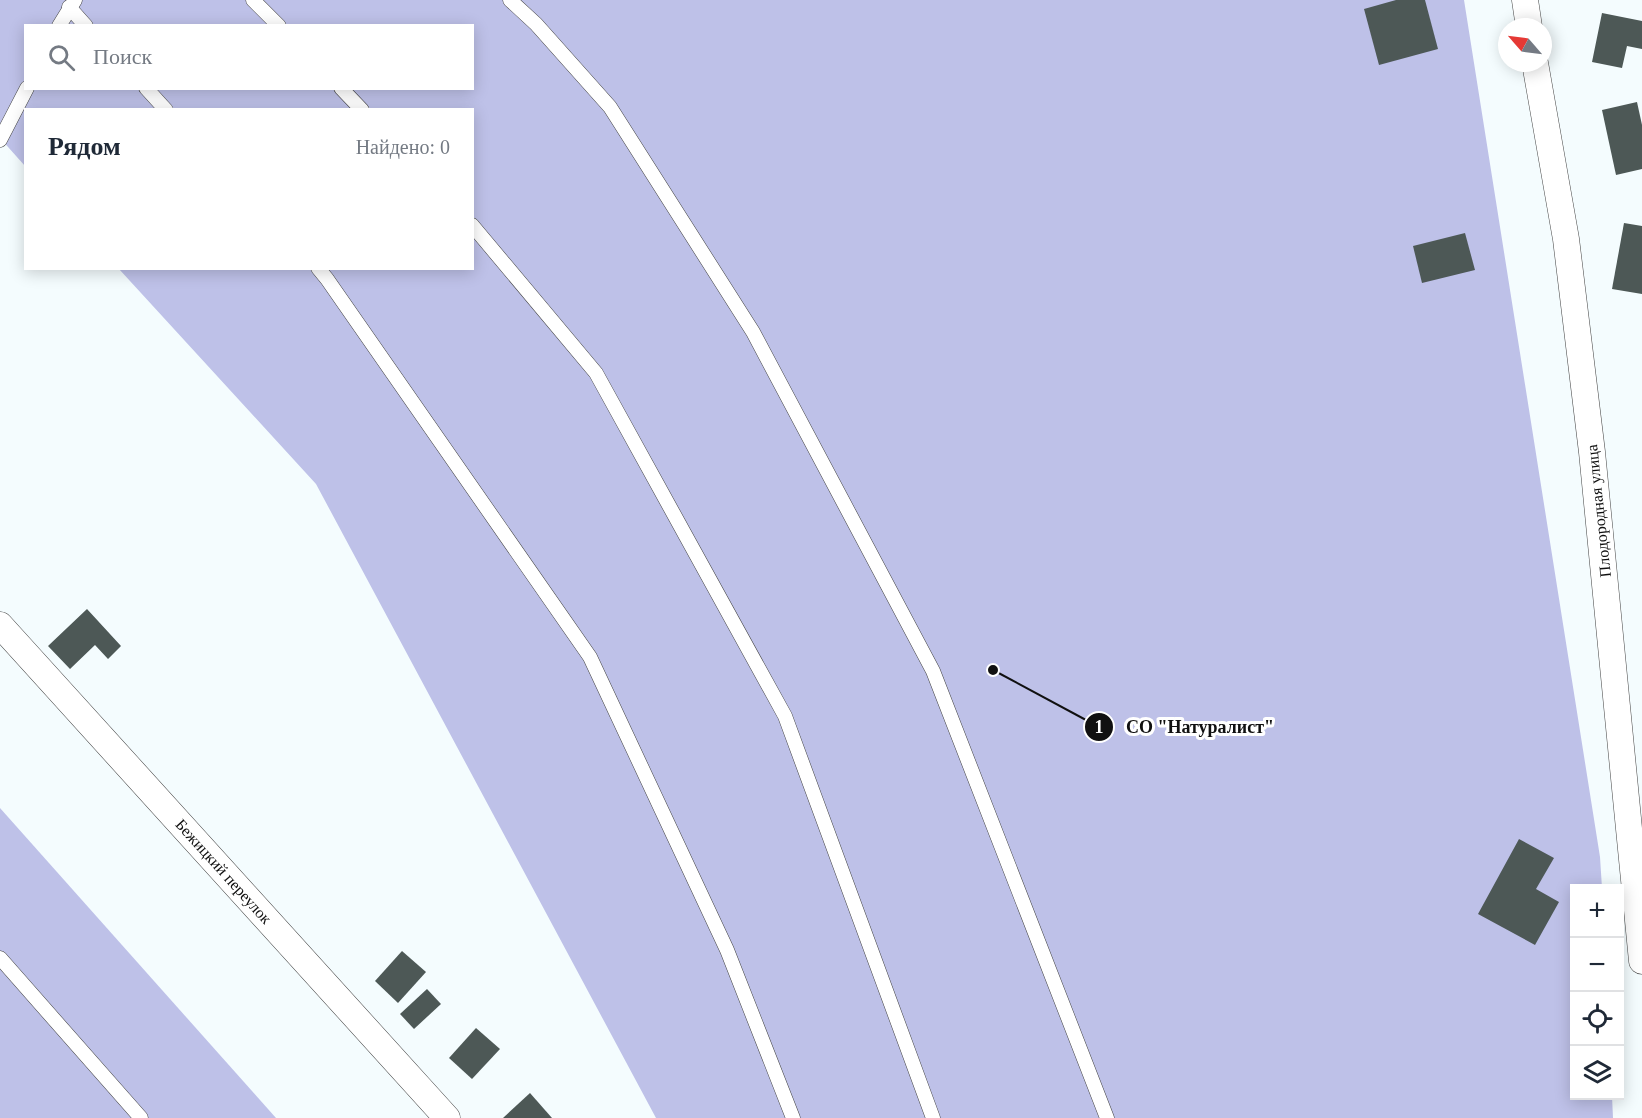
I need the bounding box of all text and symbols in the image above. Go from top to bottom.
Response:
north arrow [1498,18,1552,72]
search box [24,24,474,90]
icon: search [45,41,78,74]
text: Поиск [93,44,152,69]
text: Рядом [48,132,121,161]
text: Найдено: 0 [356,136,450,158]
street label: Плодородная улица [1583,444,1615,578]
callout: СО "Натуралист" [1084,709,1286,745]
text: 1 [1095,717,1104,737]
text: СО "Натуралист" [1126,717,1274,737]
street label: Бежицкий переулок [171,816,275,928]
map controls [1570,884,1624,1100]
button: + [1570,884,1624,938]
button: − [1570,938,1624,992]
button: locate [1570,992,1624,1046]
button: layers [1570,1046,1624,1100]

